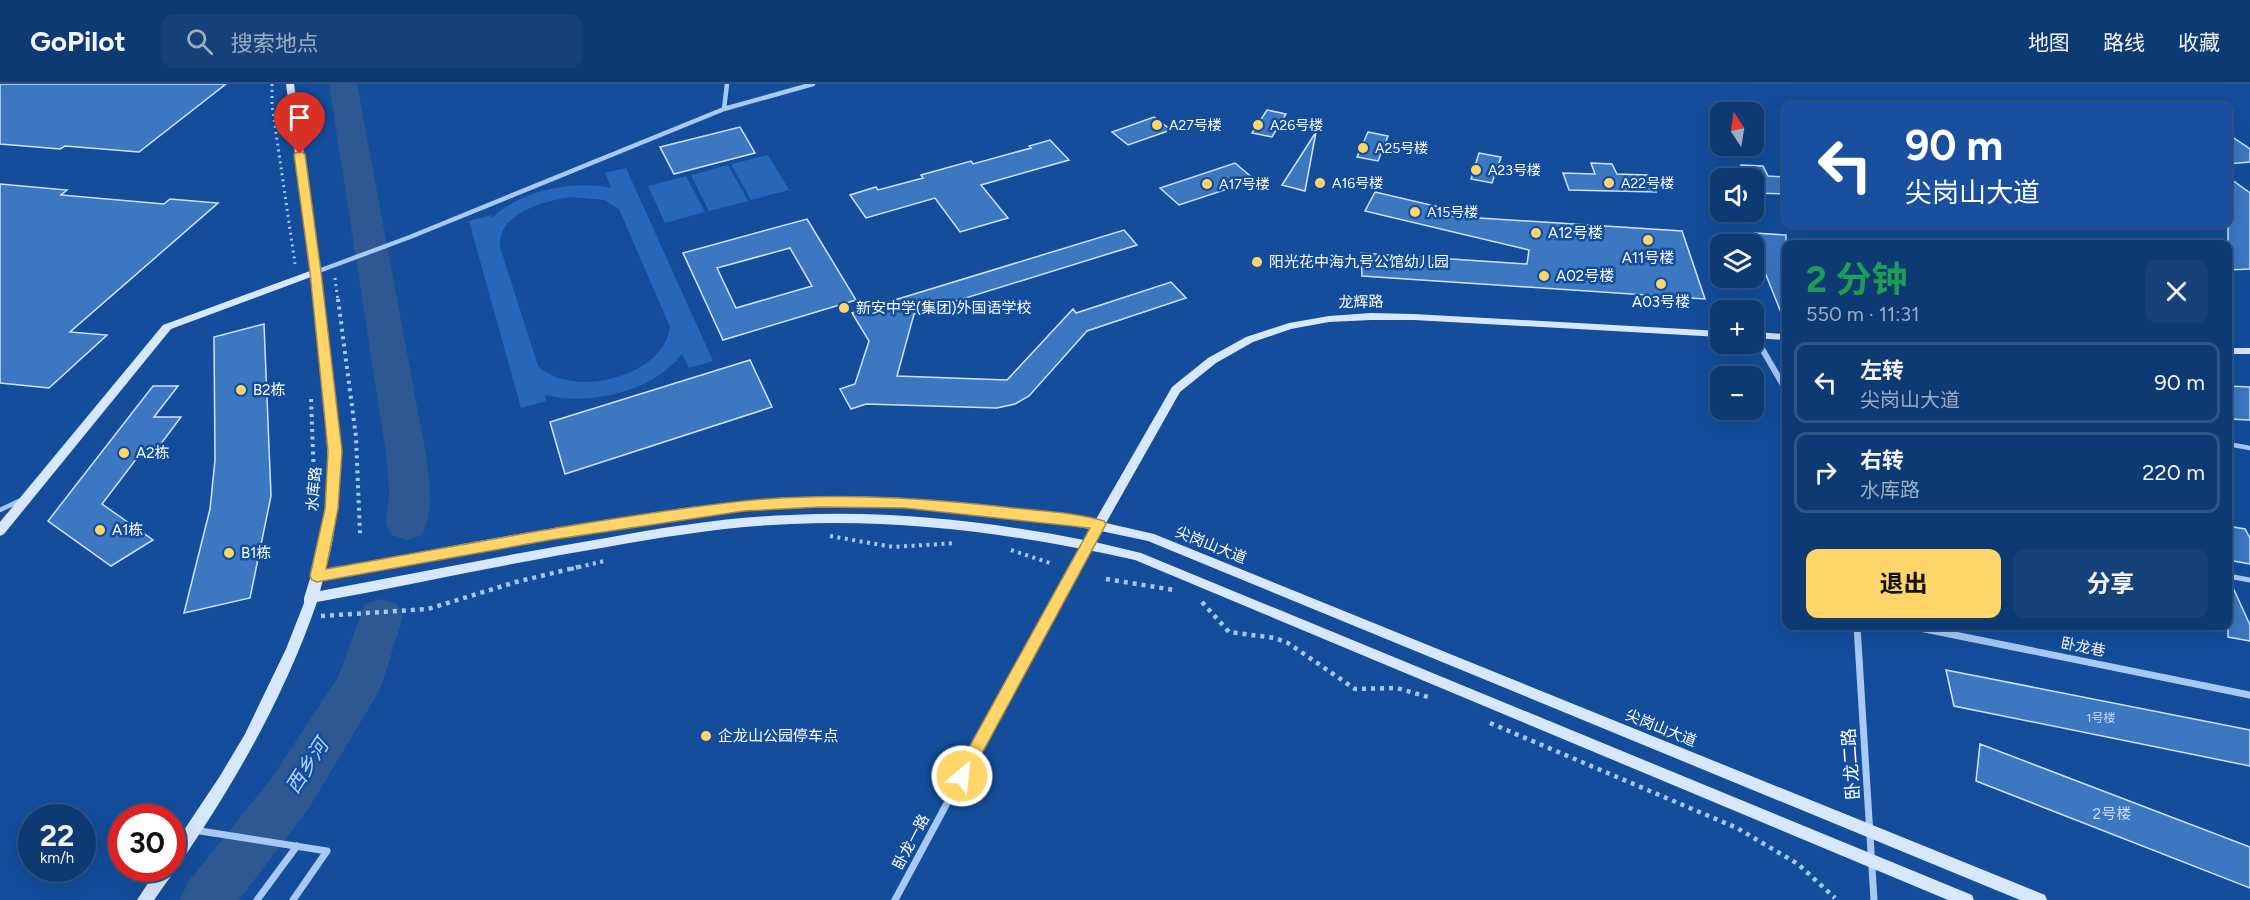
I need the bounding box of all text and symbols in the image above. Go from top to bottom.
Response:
search box [162,14,582,68]
text: GoPilot [30,24,126,58]
icon: search [183,25,216,58]
text: 搜索地点 [231,30,319,57]
text: 地图 [2028,30,2070,55]
text: 路线 [2103,30,2145,55]
text: 收藏 [2178,30,2220,55]
pin [274,92,325,154]
icon: arrive [283,101,316,134]
north arrow [1710,102,1764,156]
map controls [1710,102,1764,420]
place label: A27号楼 [1169,117,1222,134]
place label: A26号楼 [1270,117,1323,134]
marker: A27号楼 [1150,118,1164,132]
marker: A26号楼 [1251,118,1265,132]
text: 90 m [1905,120,2003,171]
icon: left [1806,126,1884,204]
place label: A25号楼 [1375,140,1428,157]
marker: A25号楼 [1356,141,1370,155]
place label: A23号楼 [1488,162,1541,179]
marker: A23号楼 [1469,163,1483,177]
button: sound [1710,168,1764,222]
place label: A16号楼 [1332,175,1383,192]
place label: A22号楼 [1621,175,1674,192]
place label: A17号楼 [1219,176,1270,193]
marker: A16号楼 [1313,176,1327,190]
marker: A22号楼 [1602,176,1616,190]
text: 尖岗山大道 [1905,176,2040,209]
marker: A17号楼 [1200,177,1214,191]
place label: A15号楼 [1427,204,1478,221]
marker: A15号楼 [1408,205,1422,219]
place label: A12号楼 [1548,224,1603,242]
marker: A12号楼 [1529,226,1543,240]
marker: A11号楼 [1641,233,1655,247]
button: layers [1710,234,1764,288]
place label: A11号楼 [1622,249,1674,267]
place label: 阳光花中海九号公馆幼儿园 [1269,253,1449,271]
marker: 阳光花中海九号公馆幼儿园 [1250,255,1264,269]
text: 2 分钟 [1806,258,1907,301]
button: close [2145,260,2208,323]
place label: A02号楼 [1556,267,1614,285]
marker: A02号楼 [1537,269,1551,283]
marker: A03号楼 [1654,277,1668,291]
street label: 龙辉路 [1338,293,1384,311]
place label: A03号楼 [1632,293,1690,311]
place label: 新安中学(集团)外国语学校 [856,299,1032,317]
button: + [1710,300,1764,354]
marker: 新安中学(集团)外国语学校 [837,301,851,315]
text: 550 m · 11:31 [1806,302,1919,326]
text: 左转 [1860,357,1904,384]
button: − [1710,366,1764,420]
icon: left [1809,366,1842,399]
text: 90 m [2154,369,2205,396]
place label: B2栋 [253,381,286,399]
marker: B2栋 [234,383,248,397]
text: 尖岗山大道 [1860,388,1960,412]
place label: A2栋 [136,444,170,462]
marker: A2栋 [117,446,131,460]
text: 右转 [1860,447,1904,474]
icon: right [1809,456,1842,489]
text: 220 m [2142,459,2205,486]
street label: 水库路 [303,466,325,512]
text: 水库路 [1860,478,1920,502]
place label: A1栋 [112,521,143,539]
marker: A1栋 [93,523,107,537]
street label: 尖岗山大道 [1173,523,1249,567]
place label: B1栋 [241,544,271,562]
marker: B1栋 [222,546,236,560]
button: 退出 [1806,549,2001,618]
button: 分享 [2013,549,2208,618]
street label: 卧龙巷 [2059,634,2107,660]
street label: 尖岗山大道 [1623,706,1699,750]
house number: 1号楼 [2087,711,2115,725]
place label: 企龙山公园停车点 [718,727,838,745]
street label: 卧龙二路 [1838,727,1864,801]
marker: 企龙山公园停车点 [699,729,713,743]
water label: 西乡河 [281,731,336,798]
position arrow [930,744,994,808]
speed limit sign: 30 [108,804,186,882]
house number: 2号楼 [2093,805,2131,823]
street label: 卧龙一路 [889,811,933,873]
text: 22 [40,817,74,854]
text: km/h [40,849,74,867]

